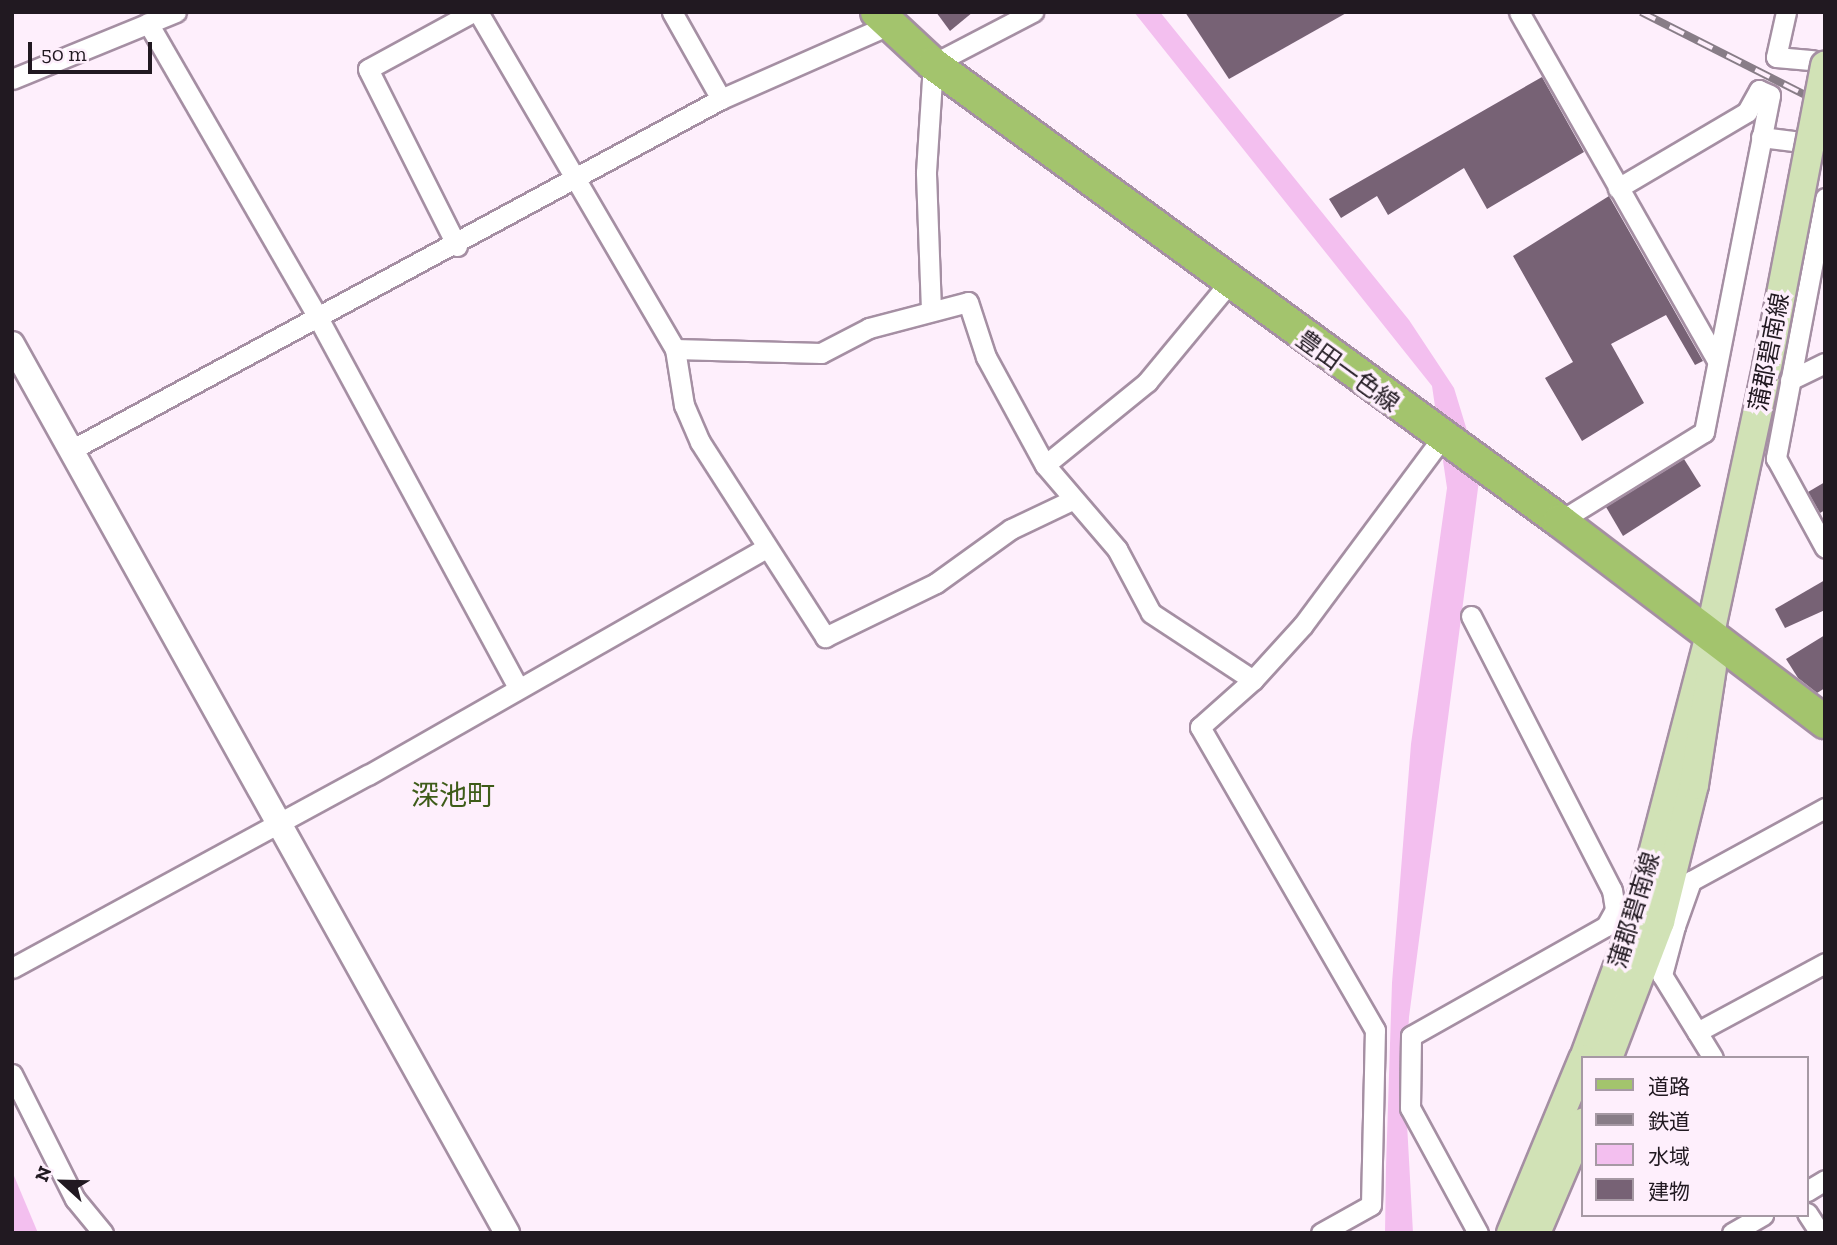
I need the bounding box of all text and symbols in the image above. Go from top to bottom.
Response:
scale bar [32,28,156,72]
text: 50 m [41,41,87,66]
street label: 蒲郡碧南線 [1743,290,1795,414]
street label: 豊田一色線 [1291,324,1405,418]
district label: 深池町 [411,779,495,813]
street label: 蒲郡碧南線 [1603,848,1665,972]
legend [1582,1056,1809,1217]
text: 道路 [1648,1074,1690,1099]
text: 鉄道 [1648,1109,1690,1134]
text: 水域 [1648,1144,1690,1169]
north arrow [28,1147,98,1217]
text: N [30,1163,56,1185]
text: 建物 [1648,1179,1690,1204]

